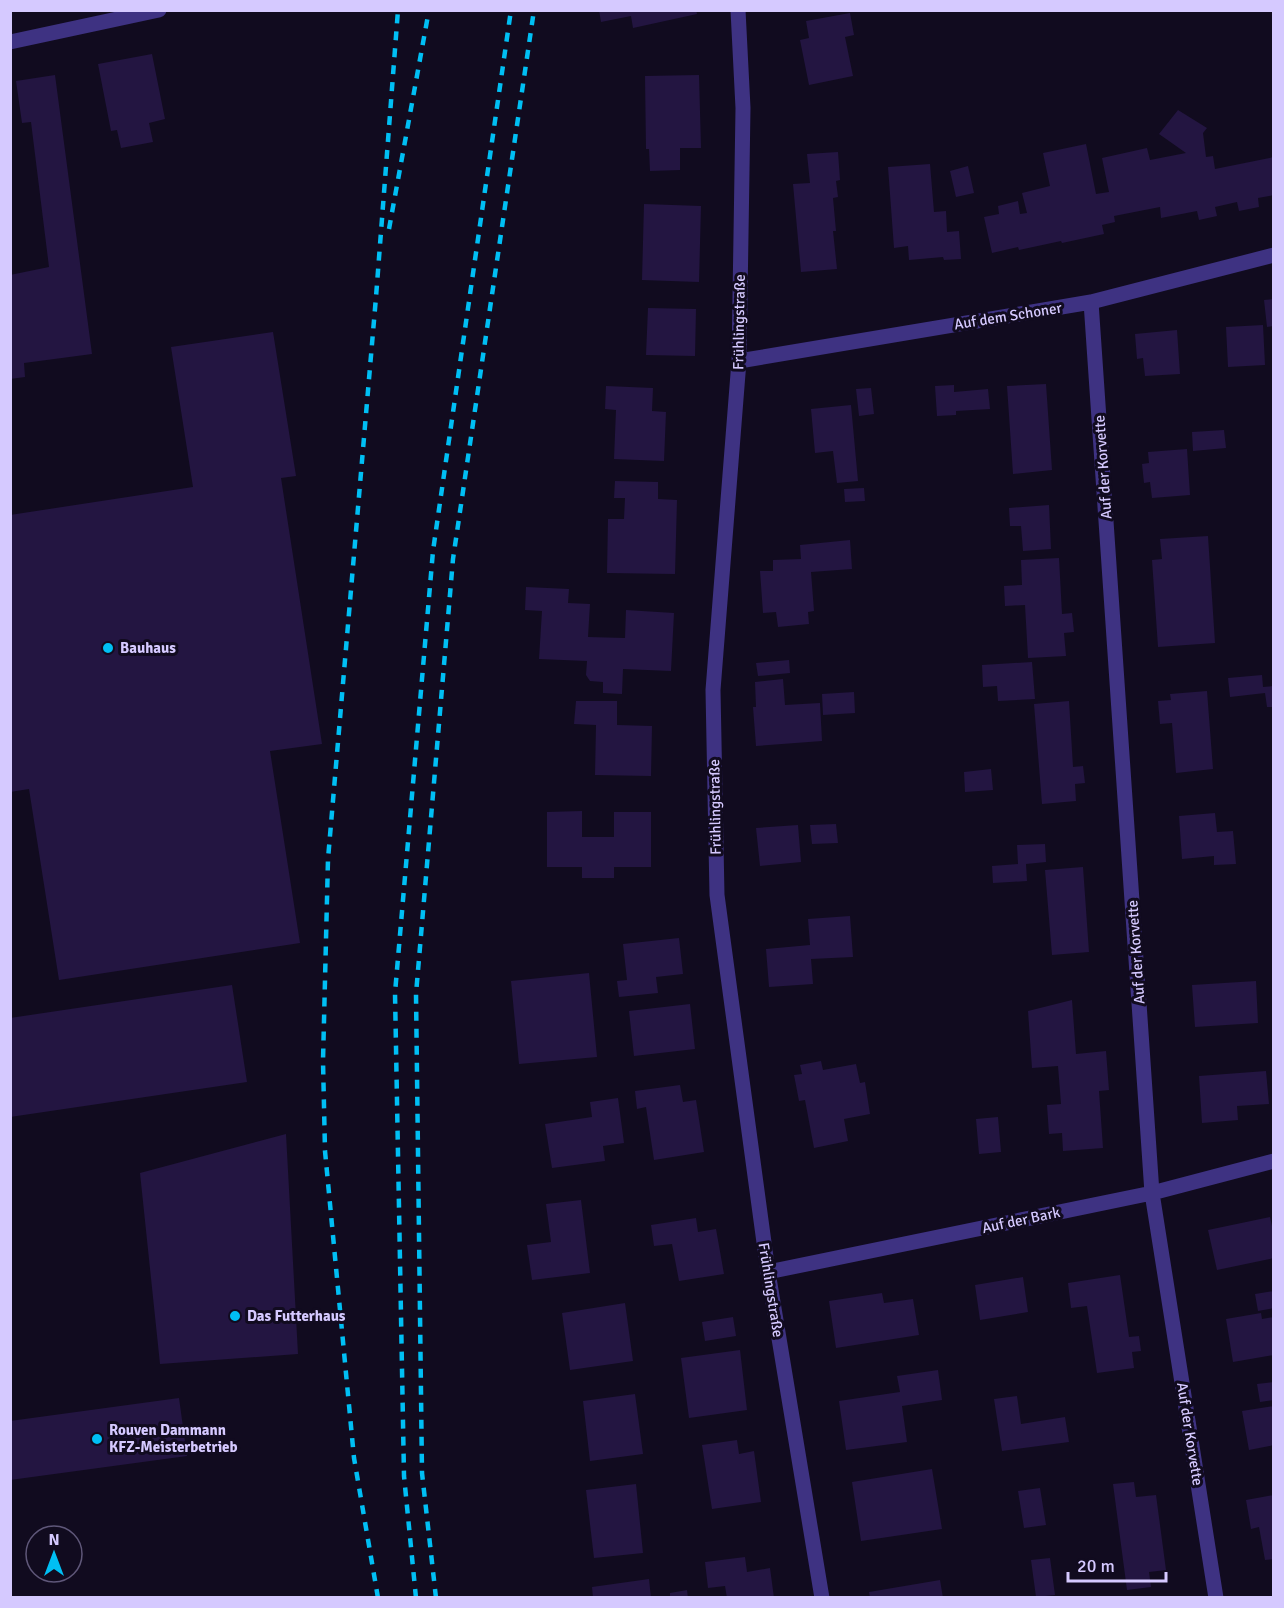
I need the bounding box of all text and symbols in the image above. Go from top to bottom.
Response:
street label: Frühlingstraße [729,274,749,370]
street label: Auf dem Schoner [953,299,1064,333]
street label: Auf der Korvette [1090,414,1116,520]
place label: Bauhaus [120,639,176,657]
marker: Bauhaus [101,641,115,655]
street label: Frühlingstraße [705,759,725,855]
street label: Auf der Korvette [1123,899,1149,1005]
street label: Auf der Bark [980,1203,1062,1237]
street label: Frühlingstraße [755,1241,787,1339]
place label: Das Futterhaus [247,1307,346,1325]
marker: Das Futterhaus [228,1309,242,1323]
street label: Auf der Korvette [1173,1381,1207,1487]
place label: Rouven Dammann KFZ-Meisterbetrieb [109,1421,238,1456]
marker: Rouven Dammann KFZ-Meisterbetrieb [90,1432,104,1446]
north arrow [24,1524,84,1584]
text: N [48,1530,60,1550]
scale bar [1068,1545,1166,1583]
text: 20 m [1077,1555,1115,1577]

